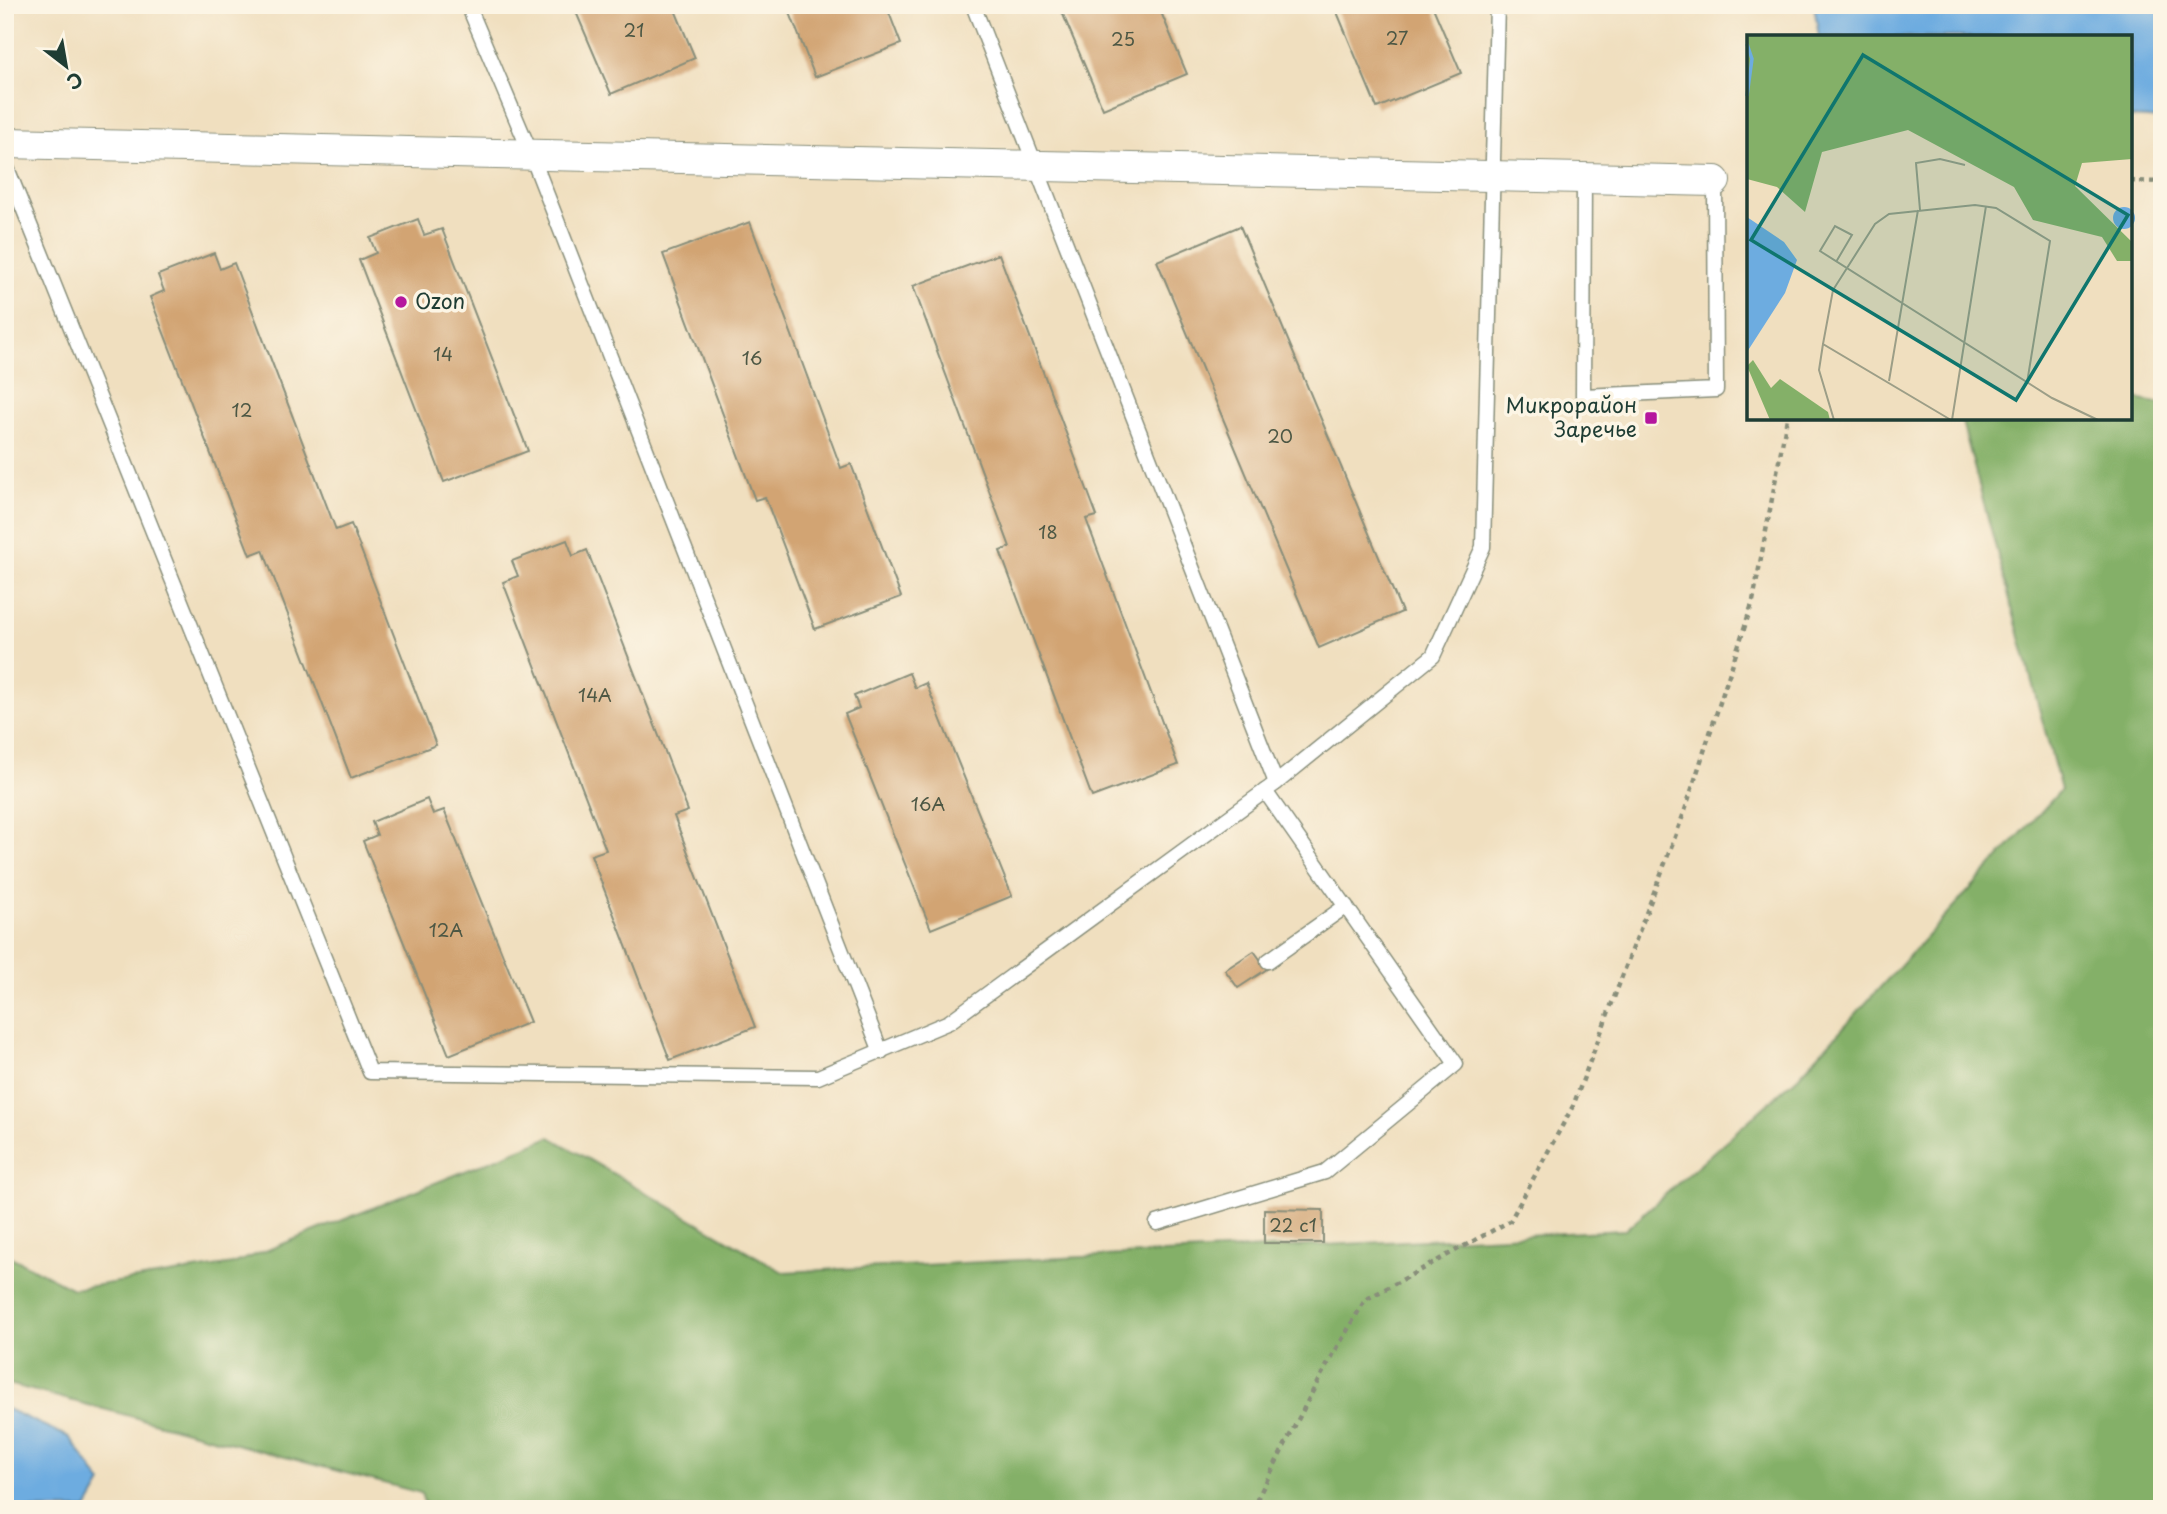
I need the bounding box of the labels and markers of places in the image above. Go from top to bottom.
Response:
place label: Ozon [415,284,465,316]
marker: Ozon [393,294,409,310]
place label: Микрорайон Заречье [1506,388,1637,444]
marker: Микрорайон Заречье [1643,410,1659,426]

